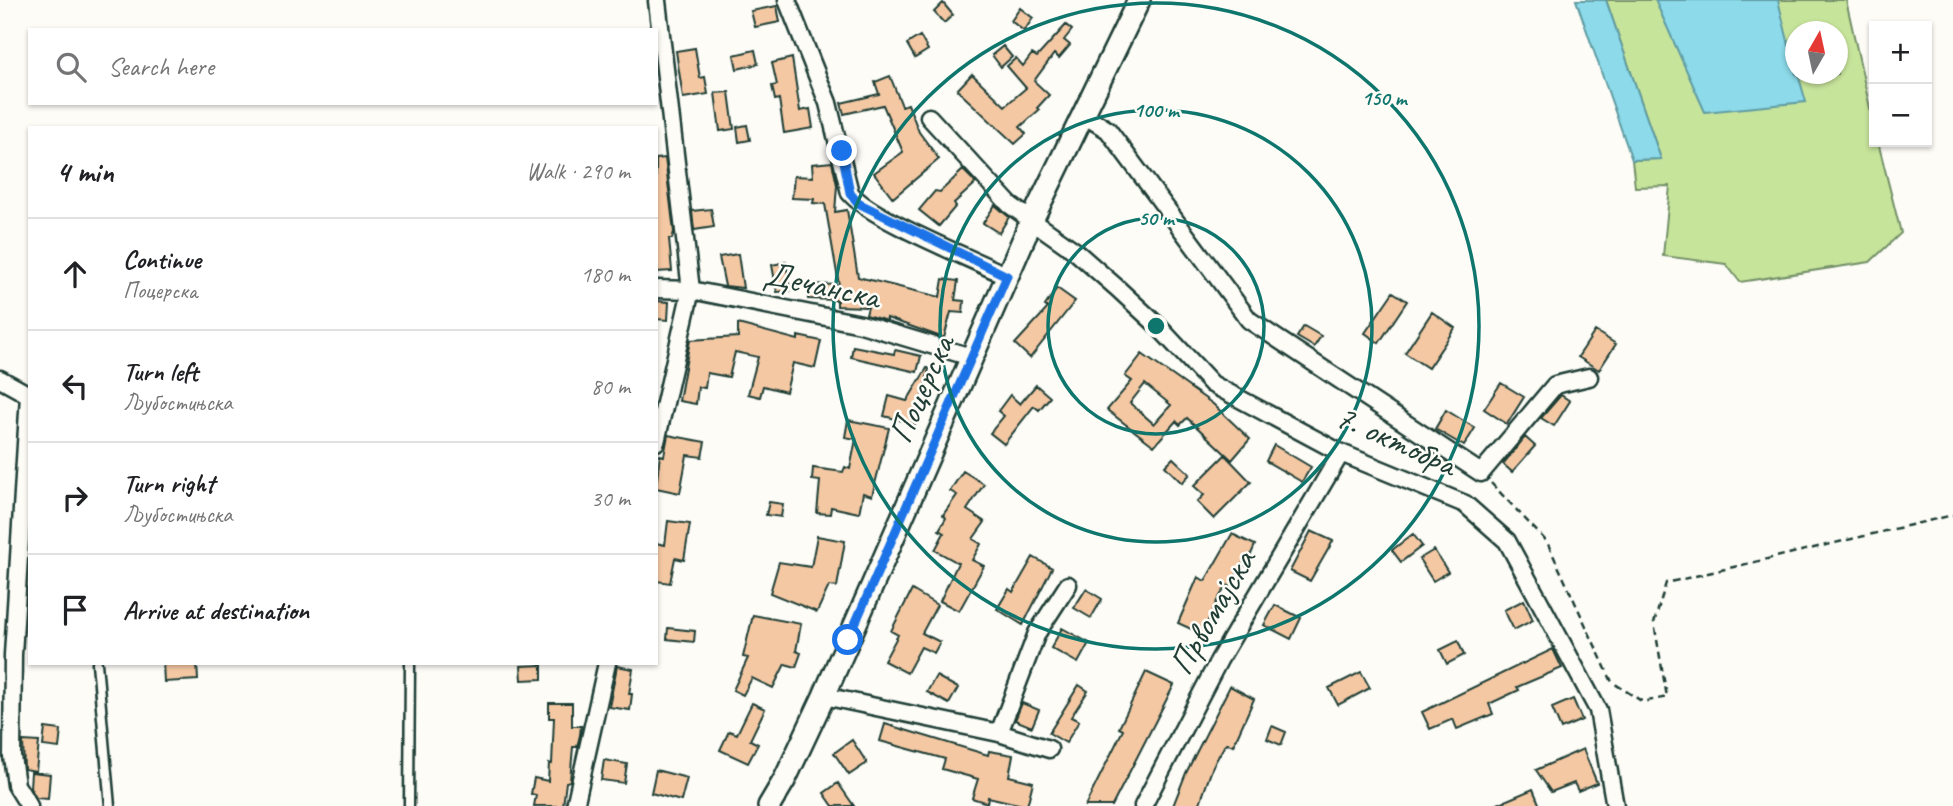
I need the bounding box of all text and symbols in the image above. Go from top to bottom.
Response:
north arrow [1785,21,1848,84]
map controls [1869,21,1932,147]
button: + [1869,21,1932,84]
search box [28,28,658,105]
icon: search [52,48,90,86]
text: Search here [108,50,214,83]
button: − [1869,84,1932,147]
text: 150 m [1361,85,1409,111]
text: 100 m [1133,97,1181,123]
route end [826,135,857,166]
text: 4 min [56,153,113,191]
text: Walk · 290 m [526,157,630,186]
text: 50 m [1138,205,1176,231]
text: Continue [123,243,201,276]
street label: Дечанска [760,251,886,320]
icon: ahead [56,255,94,293]
text: 180 m [581,260,630,289]
text: Поцерска [123,276,197,305]
centre of rings [1144,314,1168,338]
street label: Поцерска [877,326,966,450]
text: Turn left [123,355,198,388]
icon: left [56,367,94,405]
text: 80 m [591,372,630,401]
text: Љубостињска [123,388,232,417]
street label: 7. октобра [1329,394,1466,487]
text: Turn right [123,467,214,500]
icon: right [56,479,94,517]
text: 30 m [591,484,630,513]
text: Љубостињска [123,500,232,529]
street label: Првомајска [1158,539,1267,682]
icon: arrive [56,591,94,629]
text: Arrive at destination [123,594,309,627]
route start [832,624,863,655]

